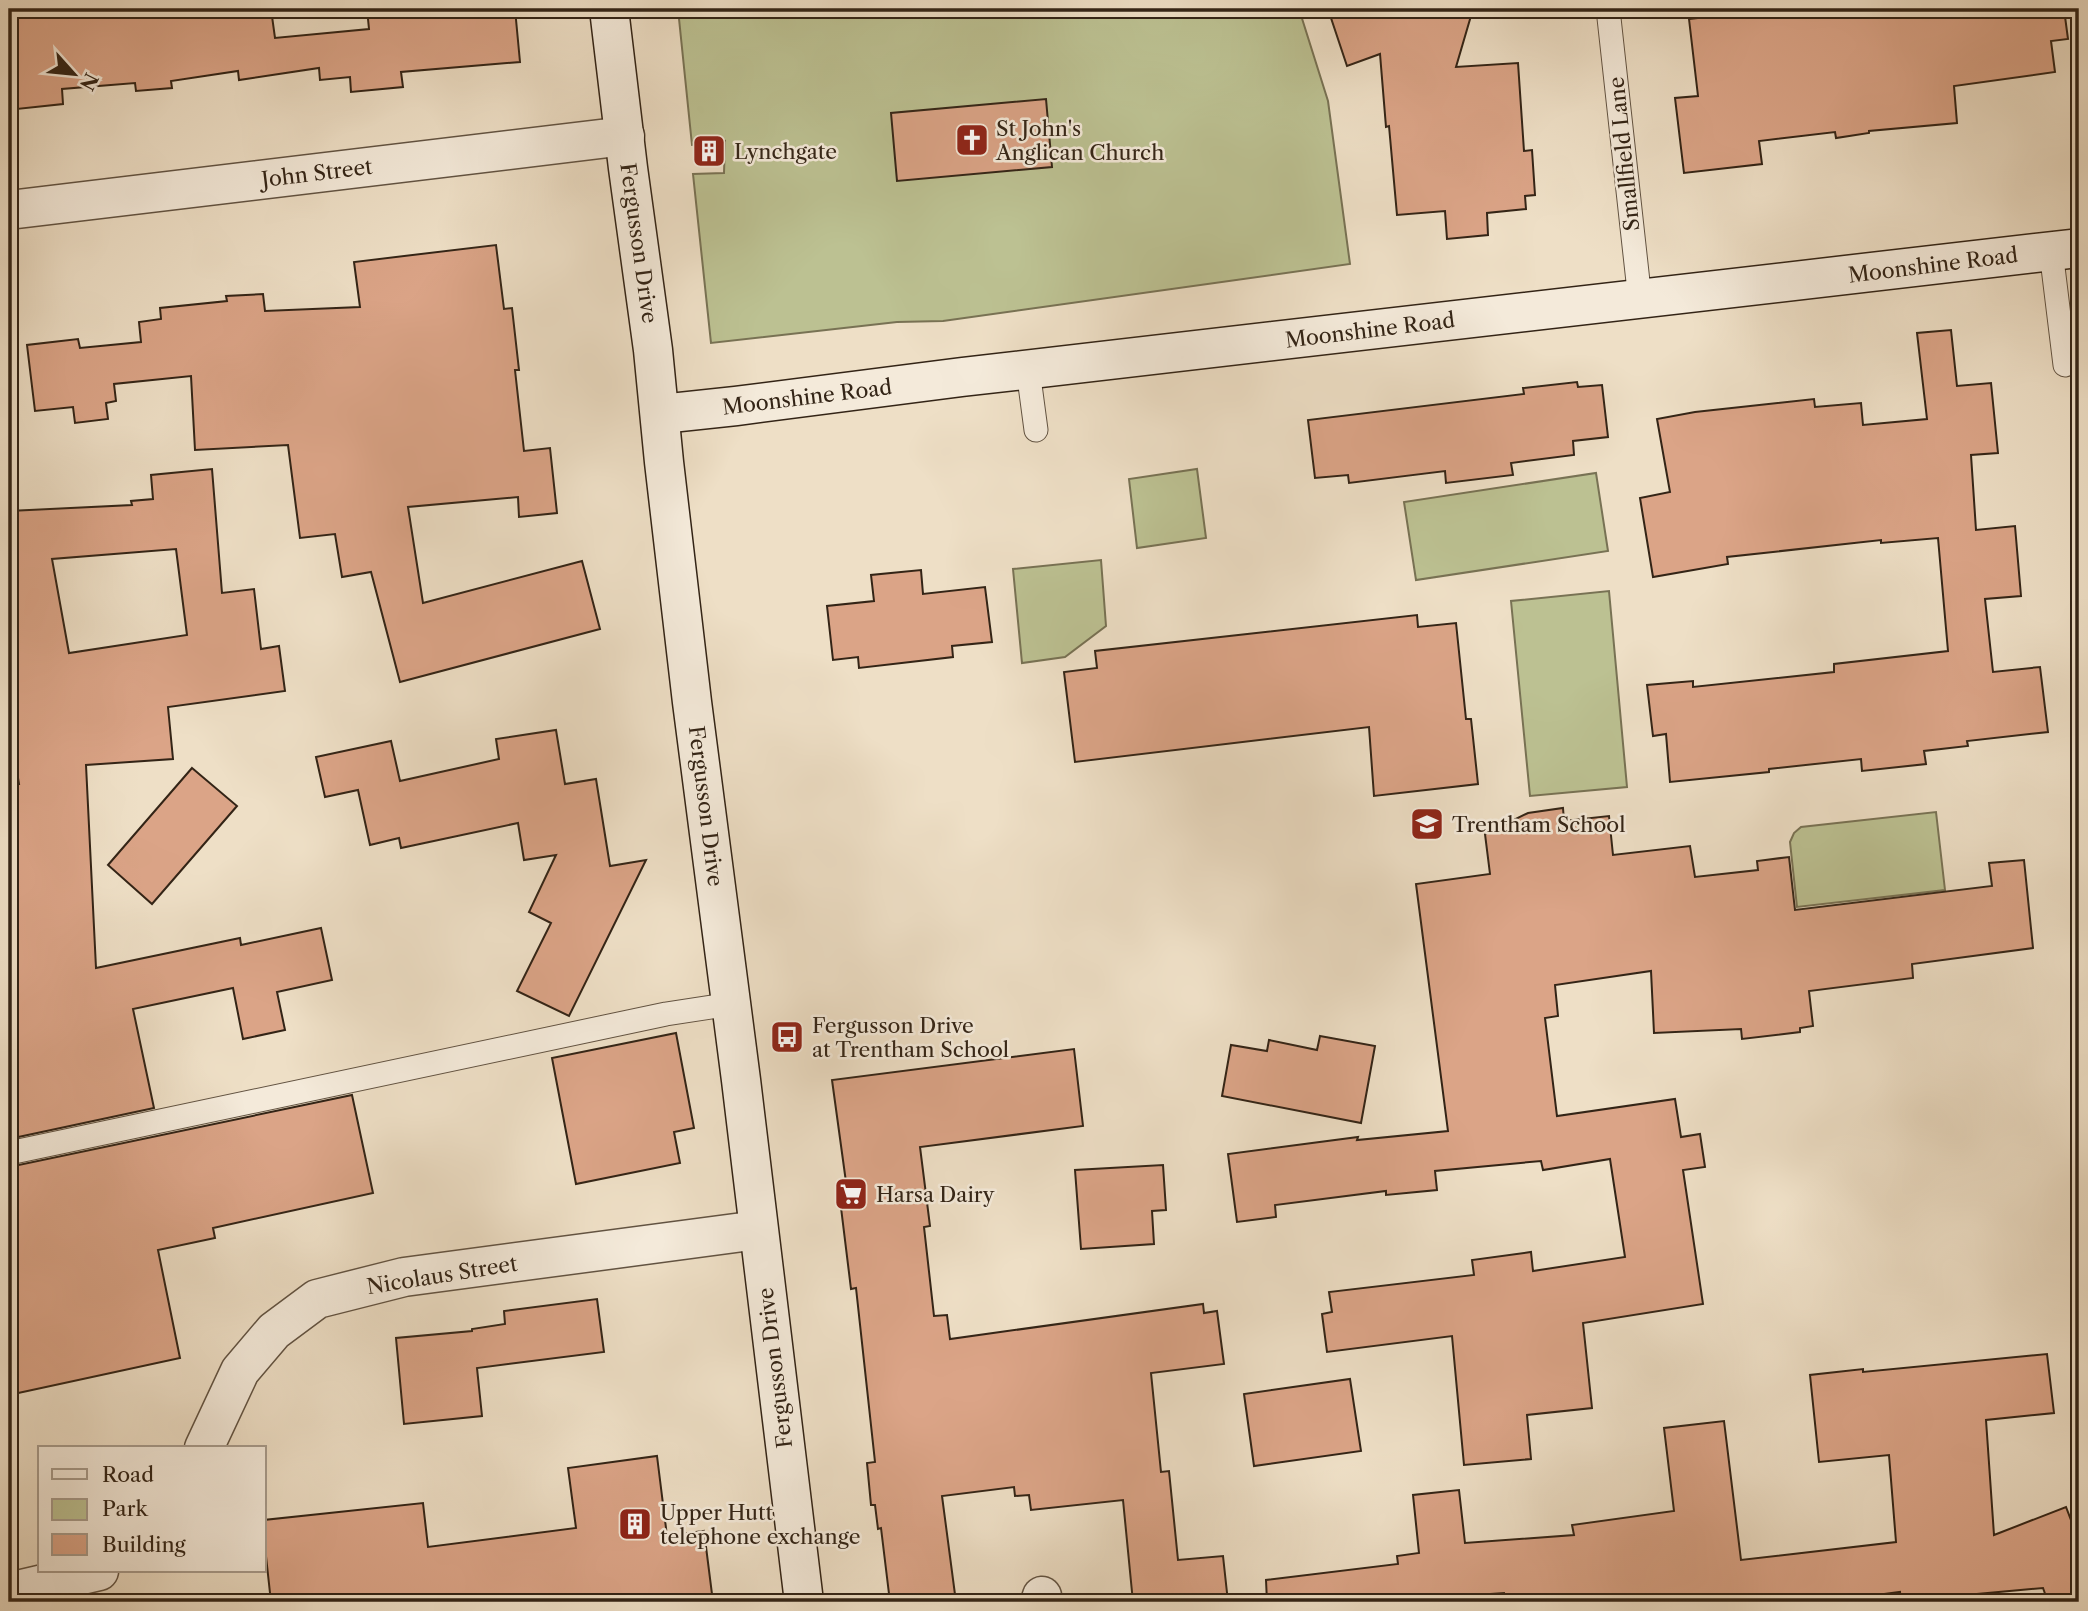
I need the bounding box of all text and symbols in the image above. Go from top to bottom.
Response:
north arrow [38,38,108,108]
text: N [75,69,103,94]
street label: Smallfield Lane [1603,76,1645,232]
place label: St John's Anglican Church [995,116,1164,165]
church icon: St John's Anglican Church [953,121,991,159]
building icon: Lynchgate [690,132,728,170]
place label: Lynchgate [734,139,837,164]
street label: John Street [257,154,374,193]
street label: Fergusson Drive [615,161,663,325]
street label: Moonshine Road [1847,242,2019,288]
street label: Moonshine Road [1284,307,1456,353]
street label: Moonshine Road [721,374,893,420]
street label: Fergusson Drive [684,724,728,888]
school or university icon: Trentham School [1408,805,1446,843]
place label: Trentham School [1452,812,1625,837]
place label: Fergusson Drive at Trentham School [812,1013,1009,1062]
bus stop icon: Fergusson Drive at Trentham School [768,1018,806,1056]
supermarket icon: Harsa Dairy [832,1175,870,1213]
place label: Harsa Dairy [876,1182,995,1207]
street label: Nicolaus Street [365,1251,520,1299]
street label: Fergusson Drive [753,1286,797,1450]
legend [38,1446,266,1572]
text: Road [102,1462,154,1487]
text: Park [102,1496,148,1521]
place label: Upper Hutt telephone exchange [660,1500,860,1549]
building icon: Upper Hutt telephone exchange [616,1505,654,1543]
text: Building [102,1532,187,1557]

